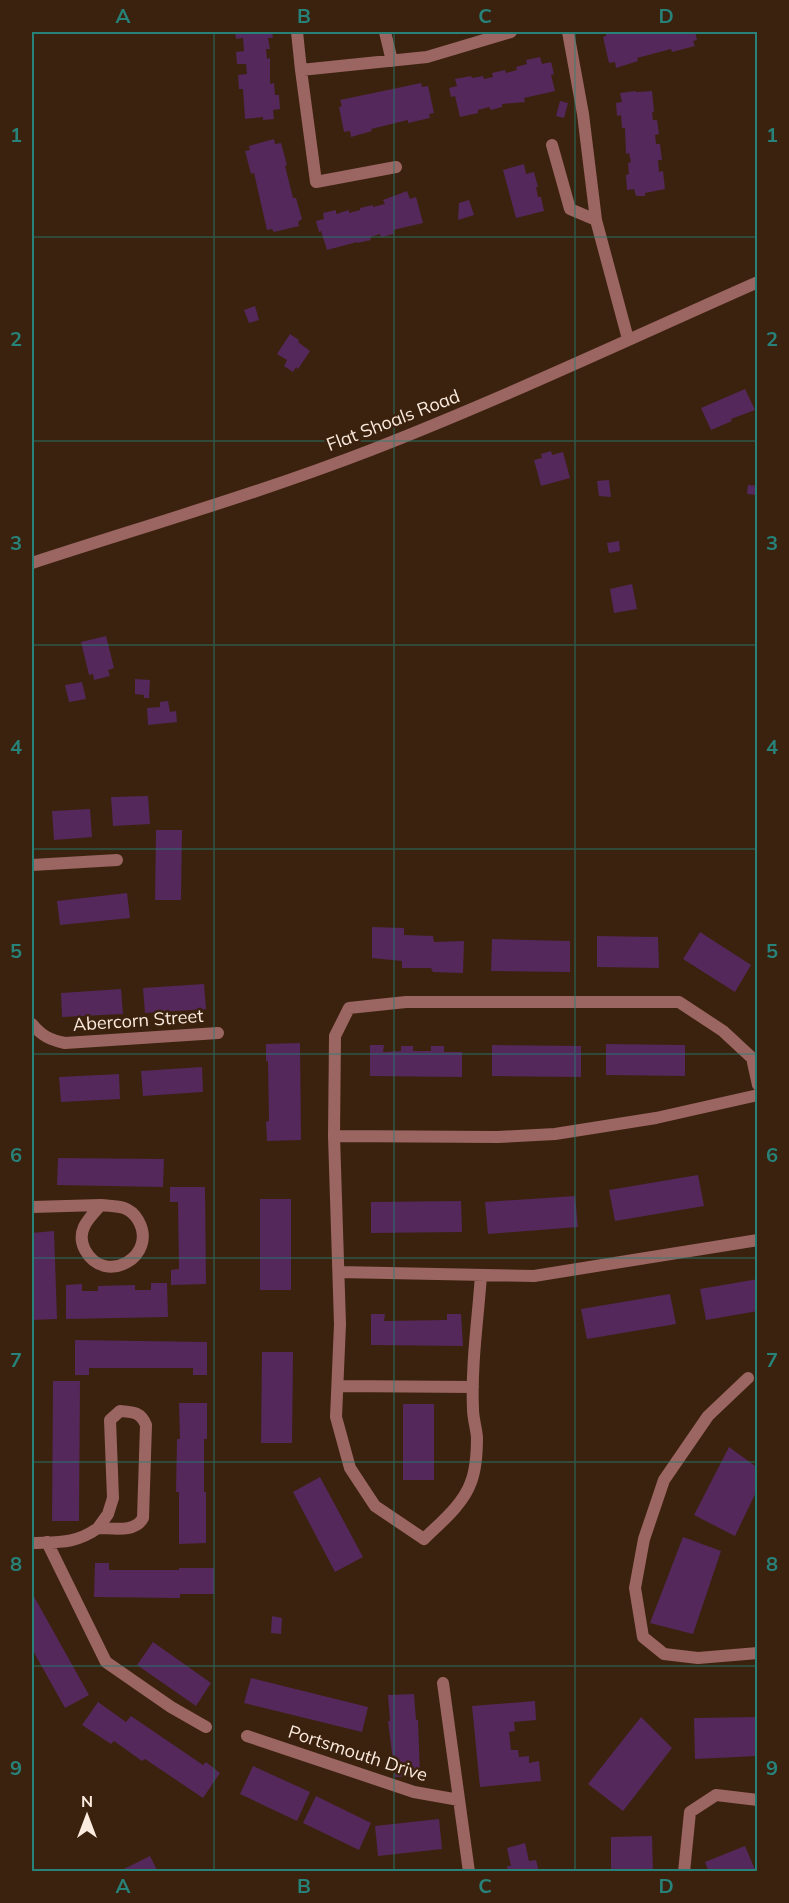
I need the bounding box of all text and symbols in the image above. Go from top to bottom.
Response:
text: A [116,3,131,28]
text: B [297,3,311,28]
text: C [478,3,492,28]
text: D [658,3,674,28]
text: 1 [10,122,22,147]
text: 1 [766,122,778,147]
text: 2 [10,326,22,351]
text: 2 [766,326,778,351]
street label: Flat Shoals Road [323,384,463,456]
text: 3 [10,530,22,555]
text: 3 [766,530,778,555]
text: 4 [10,734,22,759]
text: 4 [766,734,778,759]
text: 5 [10,938,22,963]
text: 5 [766,938,778,963]
street label: Abercorn Street [72,1004,204,1036]
text: 6 [10,1142,22,1167]
text: 6 [766,1142,778,1167]
text: 7 [10,1347,22,1372]
text: 7 [766,1347,778,1372]
text: 8 [10,1551,22,1576]
text: 8 [766,1551,778,1576]
street label: Portsmouth Drive [285,1720,431,1786]
text: 9 [10,1755,22,1780]
text: 9 [766,1755,778,1780]
north arrow [57,1786,117,1846]
text: N [81,1791,93,1811]
text: A [116,1873,131,1898]
text: B [297,1873,311,1898]
text: C [478,1873,492,1898]
text: D [658,1873,674,1898]

